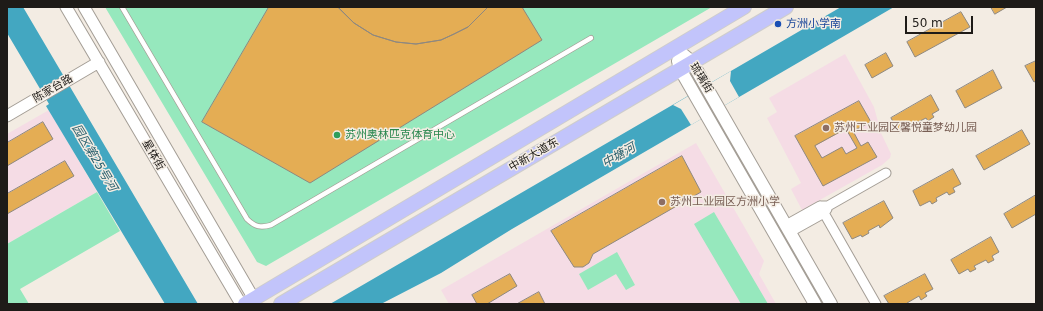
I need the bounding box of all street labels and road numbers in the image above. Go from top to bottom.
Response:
street label: 琉璃街 [687,61,715,95]
street label: 陈家台路 [31,72,75,106]
street label: 中新大道东 [507,136,561,174]
street label: 星体街 [139,137,167,173]

